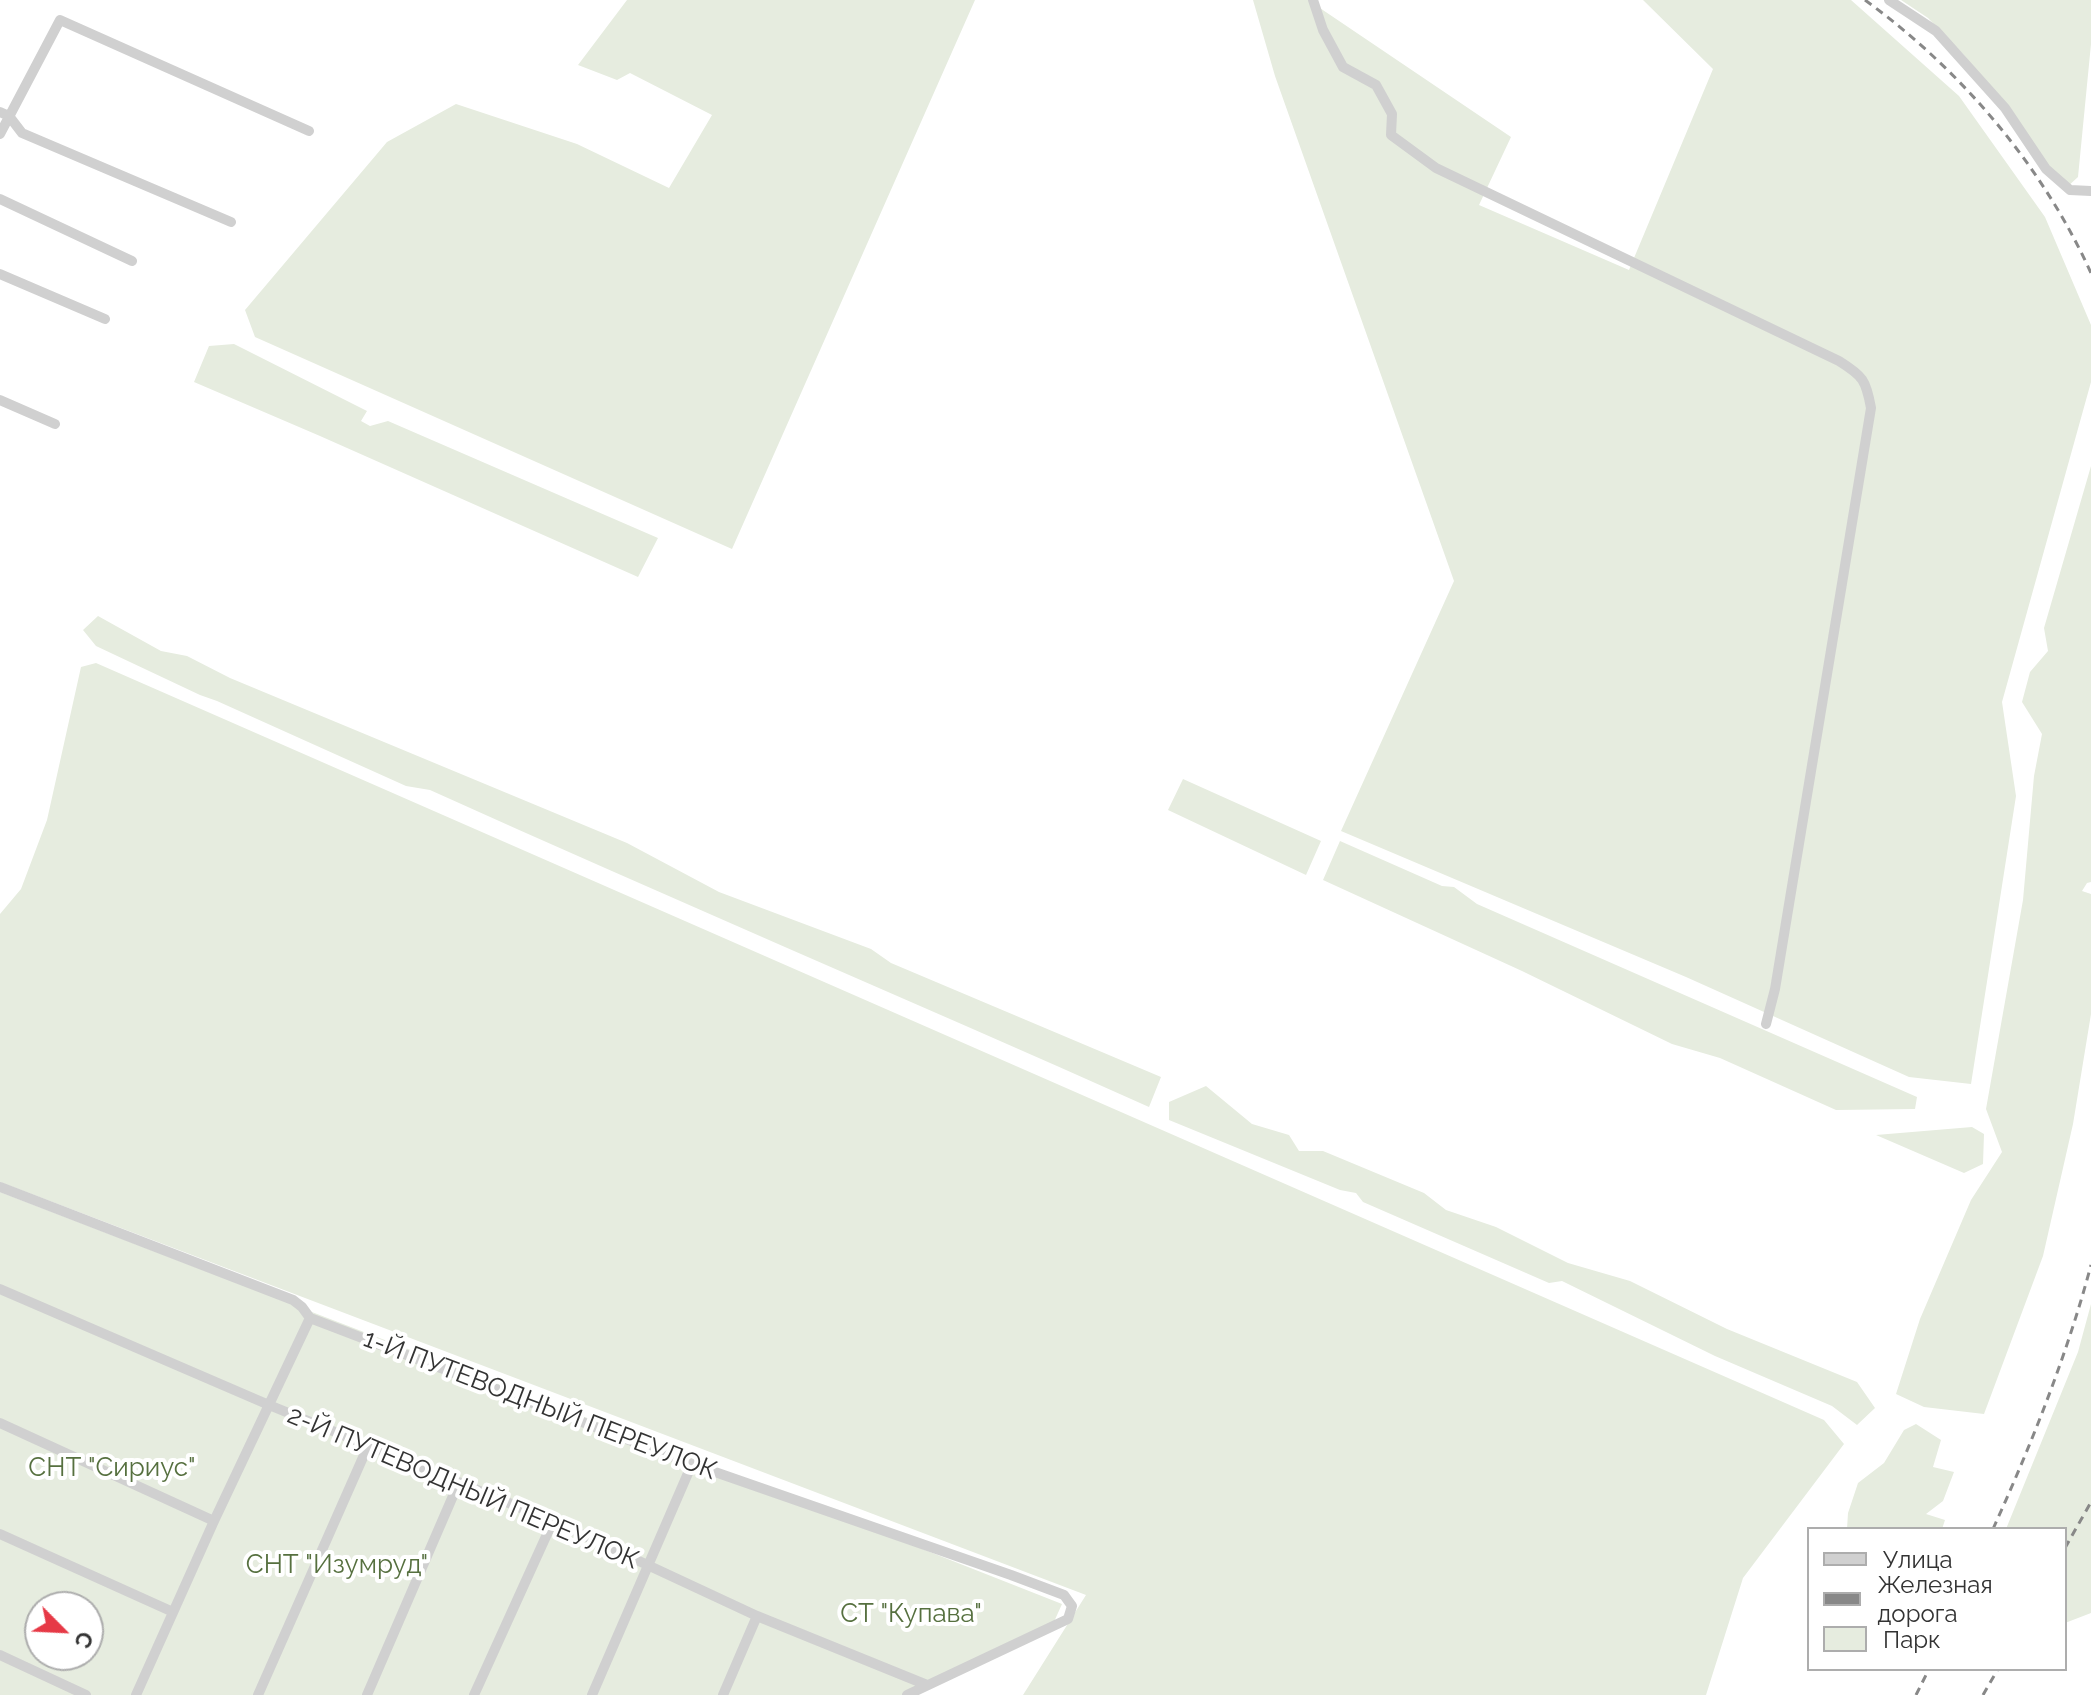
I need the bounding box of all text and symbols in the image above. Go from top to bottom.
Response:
street label: 1-Й ПУТЕВОДНЫЙ ПЕРЕУЛОК [359,1323,721,1487]
street label: 2-Й ПУТЕВОДНЫЙ ПЕРЕУЛОК [283,1400,643,1576]
park label: СНТ "Сириус" [28,1452,196,1484]
legend [1807,1527,2067,1671]
text: Улица [1883,1545,1953,1574]
park label: СНТ "Изумруд" [246,1549,428,1581]
text: Железная дорога [1877,1570,1993,1628]
north arrow [24,1591,104,1671]
park label: СТ "Купава" [840,1598,982,1630]
text: Парк [1883,1625,1941,1654]
text: С [69,1628,99,1652]

